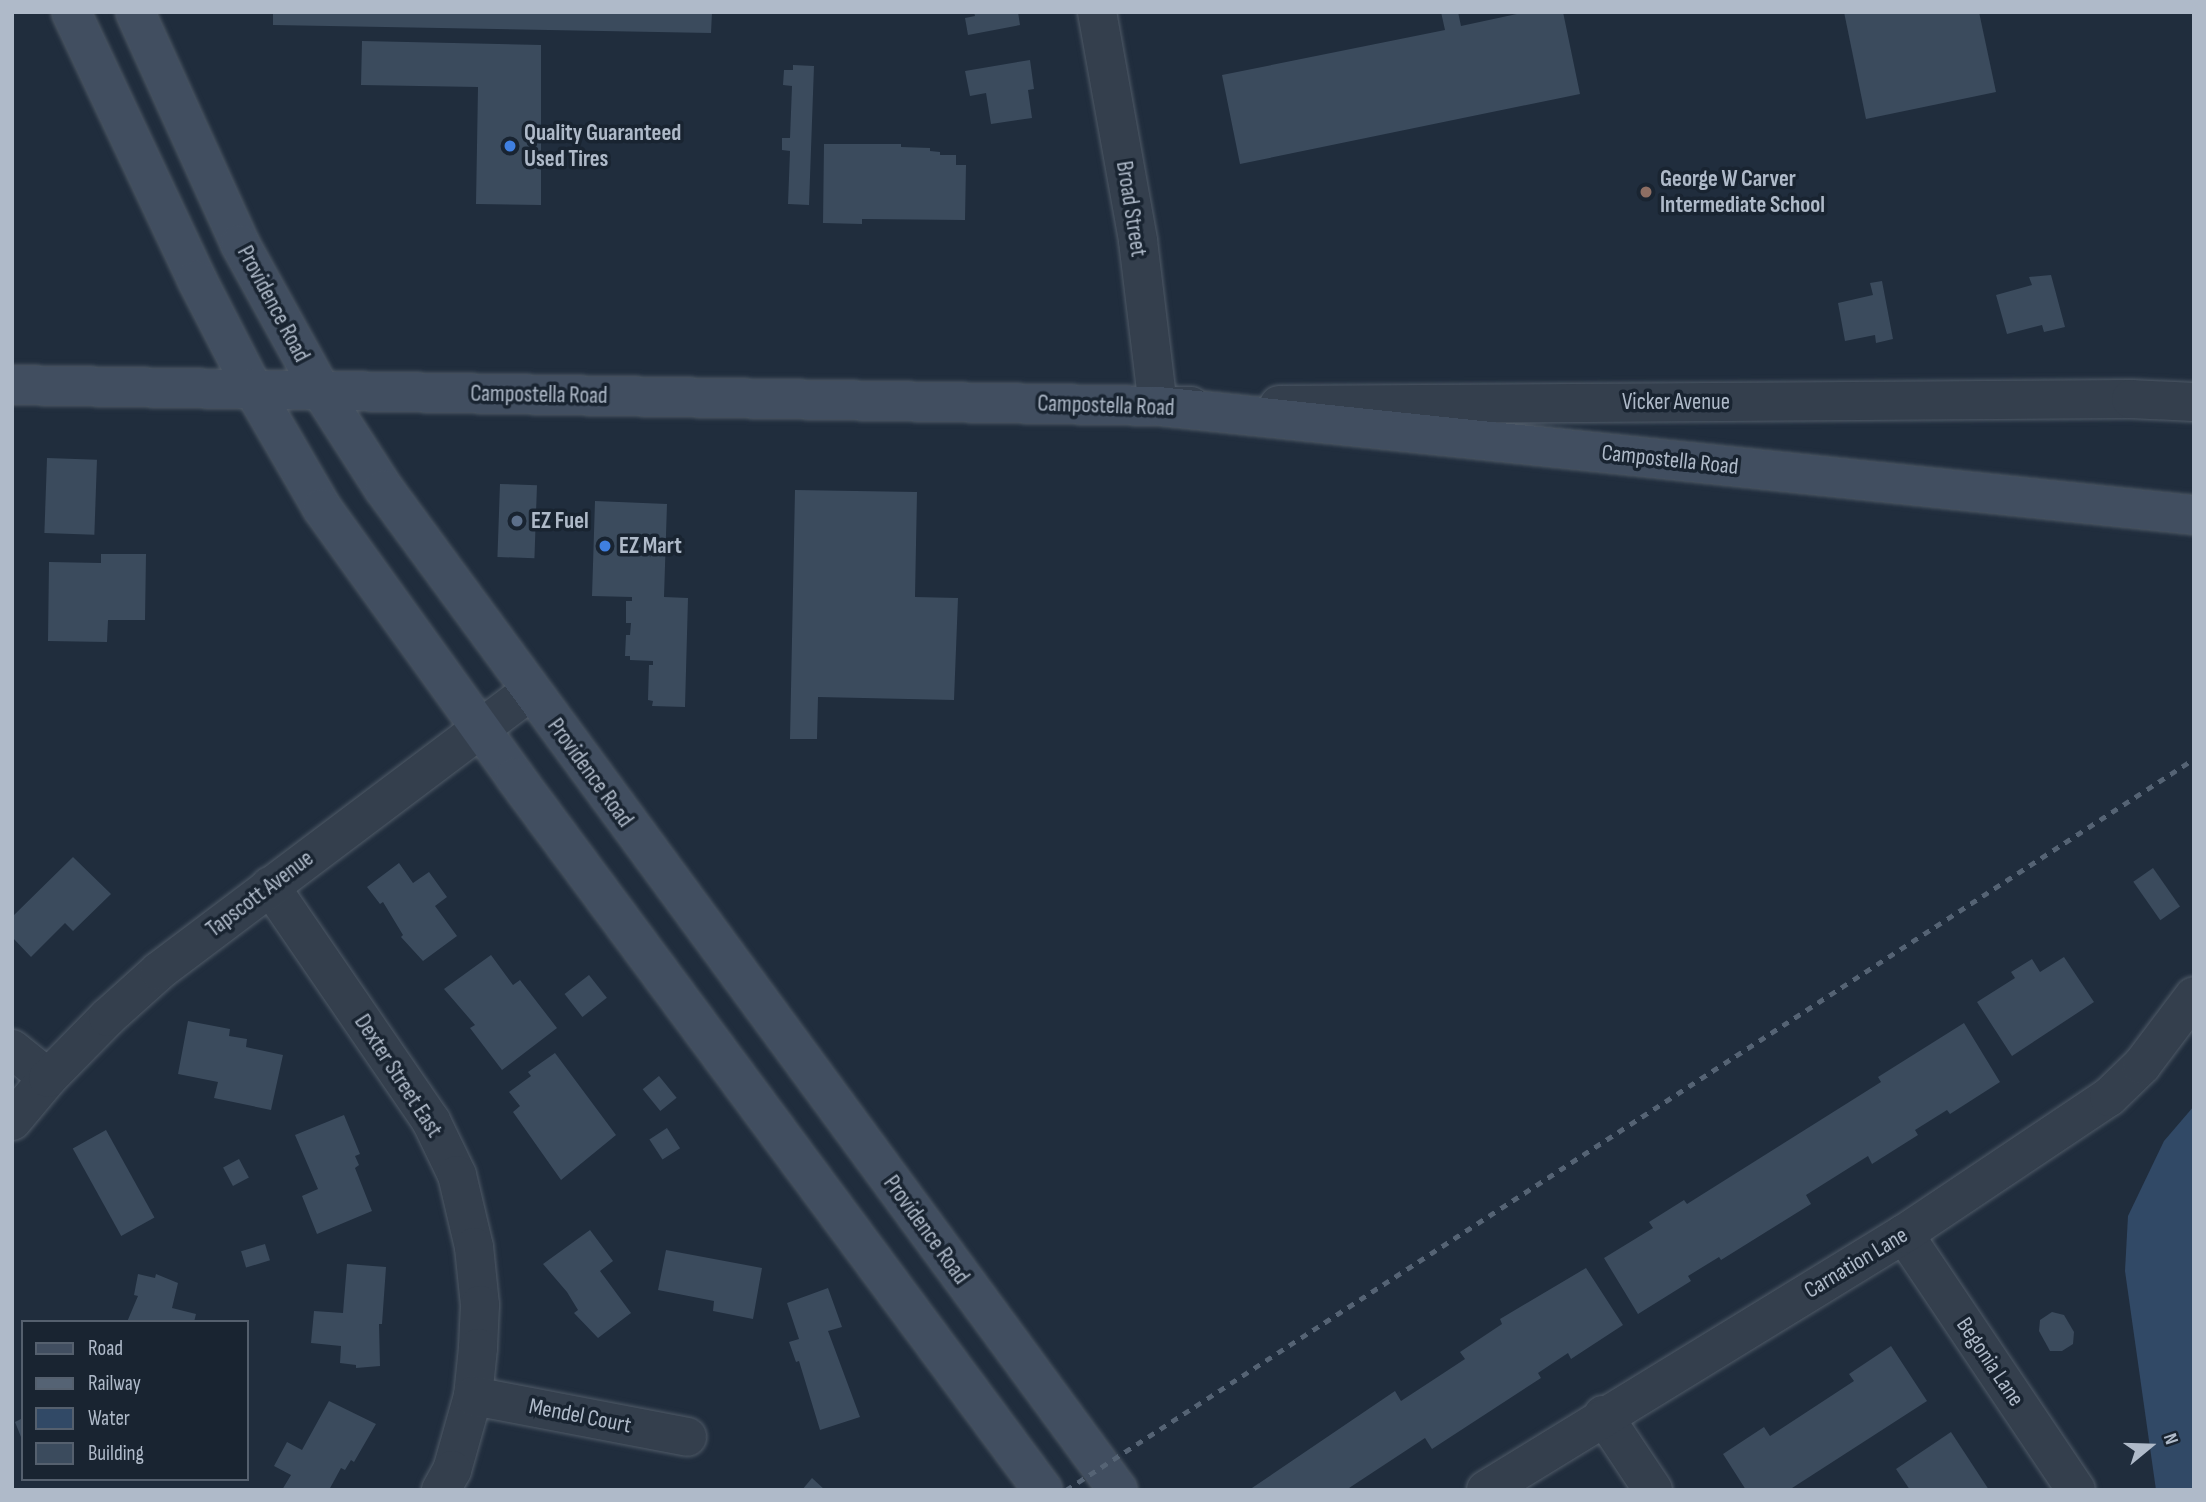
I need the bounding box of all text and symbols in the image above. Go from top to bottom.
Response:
place label: Quality Guaranteed Used Tires [524,119,681,173]
marker: Quality Guaranteed Used Tires [502,138,518,154]
street label: Broad Street [1110,159,1152,259]
place label: George W Carver Intermediate School [1660,165,1825,219]
marker: George W Carver Intermediate School [1638,184,1654,200]
street label: Providence Road [231,241,315,367]
street label: Campostella Road [470,380,608,410]
street label: Vicker Avenue [1622,388,1730,416]
street label: Campostella Road [1037,390,1175,422]
street label: Campostella Road [1600,439,1740,481]
place label: EZ Fuel [531,507,589,535]
marker: EZ Fuel [509,513,525,529]
place label: EZ Mart [619,532,682,560]
marker: EZ Mart [597,538,613,554]
street label: Providence Road [541,713,639,833]
street label: Tapscott Avenue [201,845,319,943]
street label: Dexter Street East [348,1009,448,1143]
street label: Providence Road [877,1170,975,1290]
street label: Carnation Lane [1799,1221,1913,1305]
street label: Begonia Lane [1950,1312,2030,1412]
legend [21,1320,248,1481]
text: Road [88,1336,123,1361]
text: Railway [88,1371,141,1396]
street label: Mendel Court [527,1393,633,1439]
text: Water [88,1406,130,1431]
north arrow [2115,1411,2185,1481]
text: N [2158,1430,2183,1448]
text: Building [88,1441,144,1466]

